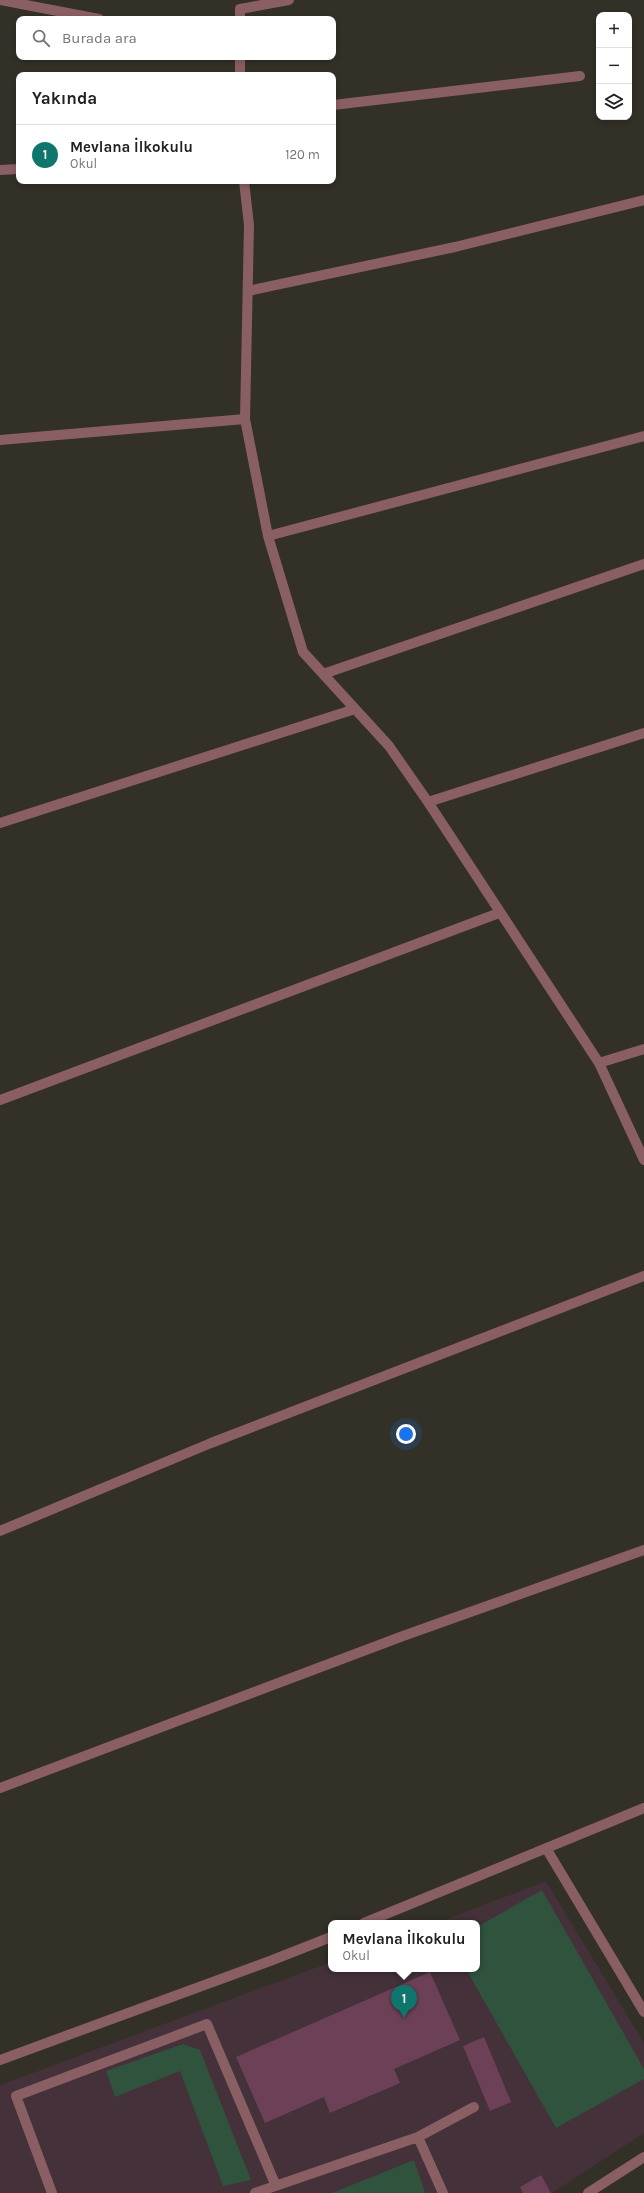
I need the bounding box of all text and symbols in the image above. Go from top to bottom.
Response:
map controls [596,12,632,120]
button: + [596,12,632,48]
search box [16,16,336,60]
icon: search [30,27,52,49]
text: Burada ara [62,29,137,47]
button: − [596,48,632,84]
button: layers [596,84,632,120]
text: Yakında [32,88,97,108]
text: Mevlana İlkokulu [70,138,193,156]
text: 1 [43,147,47,162]
text: 120 m [285,147,320,162]
text: Okul [70,156,97,171]
your location [396,1424,416,1444]
popup [328,1920,480,1972]
text: Mevlana İlkokulu [343,1930,465,1948]
text: Okul [343,1948,370,1963]
pin: 1 [391,1985,417,2018]

